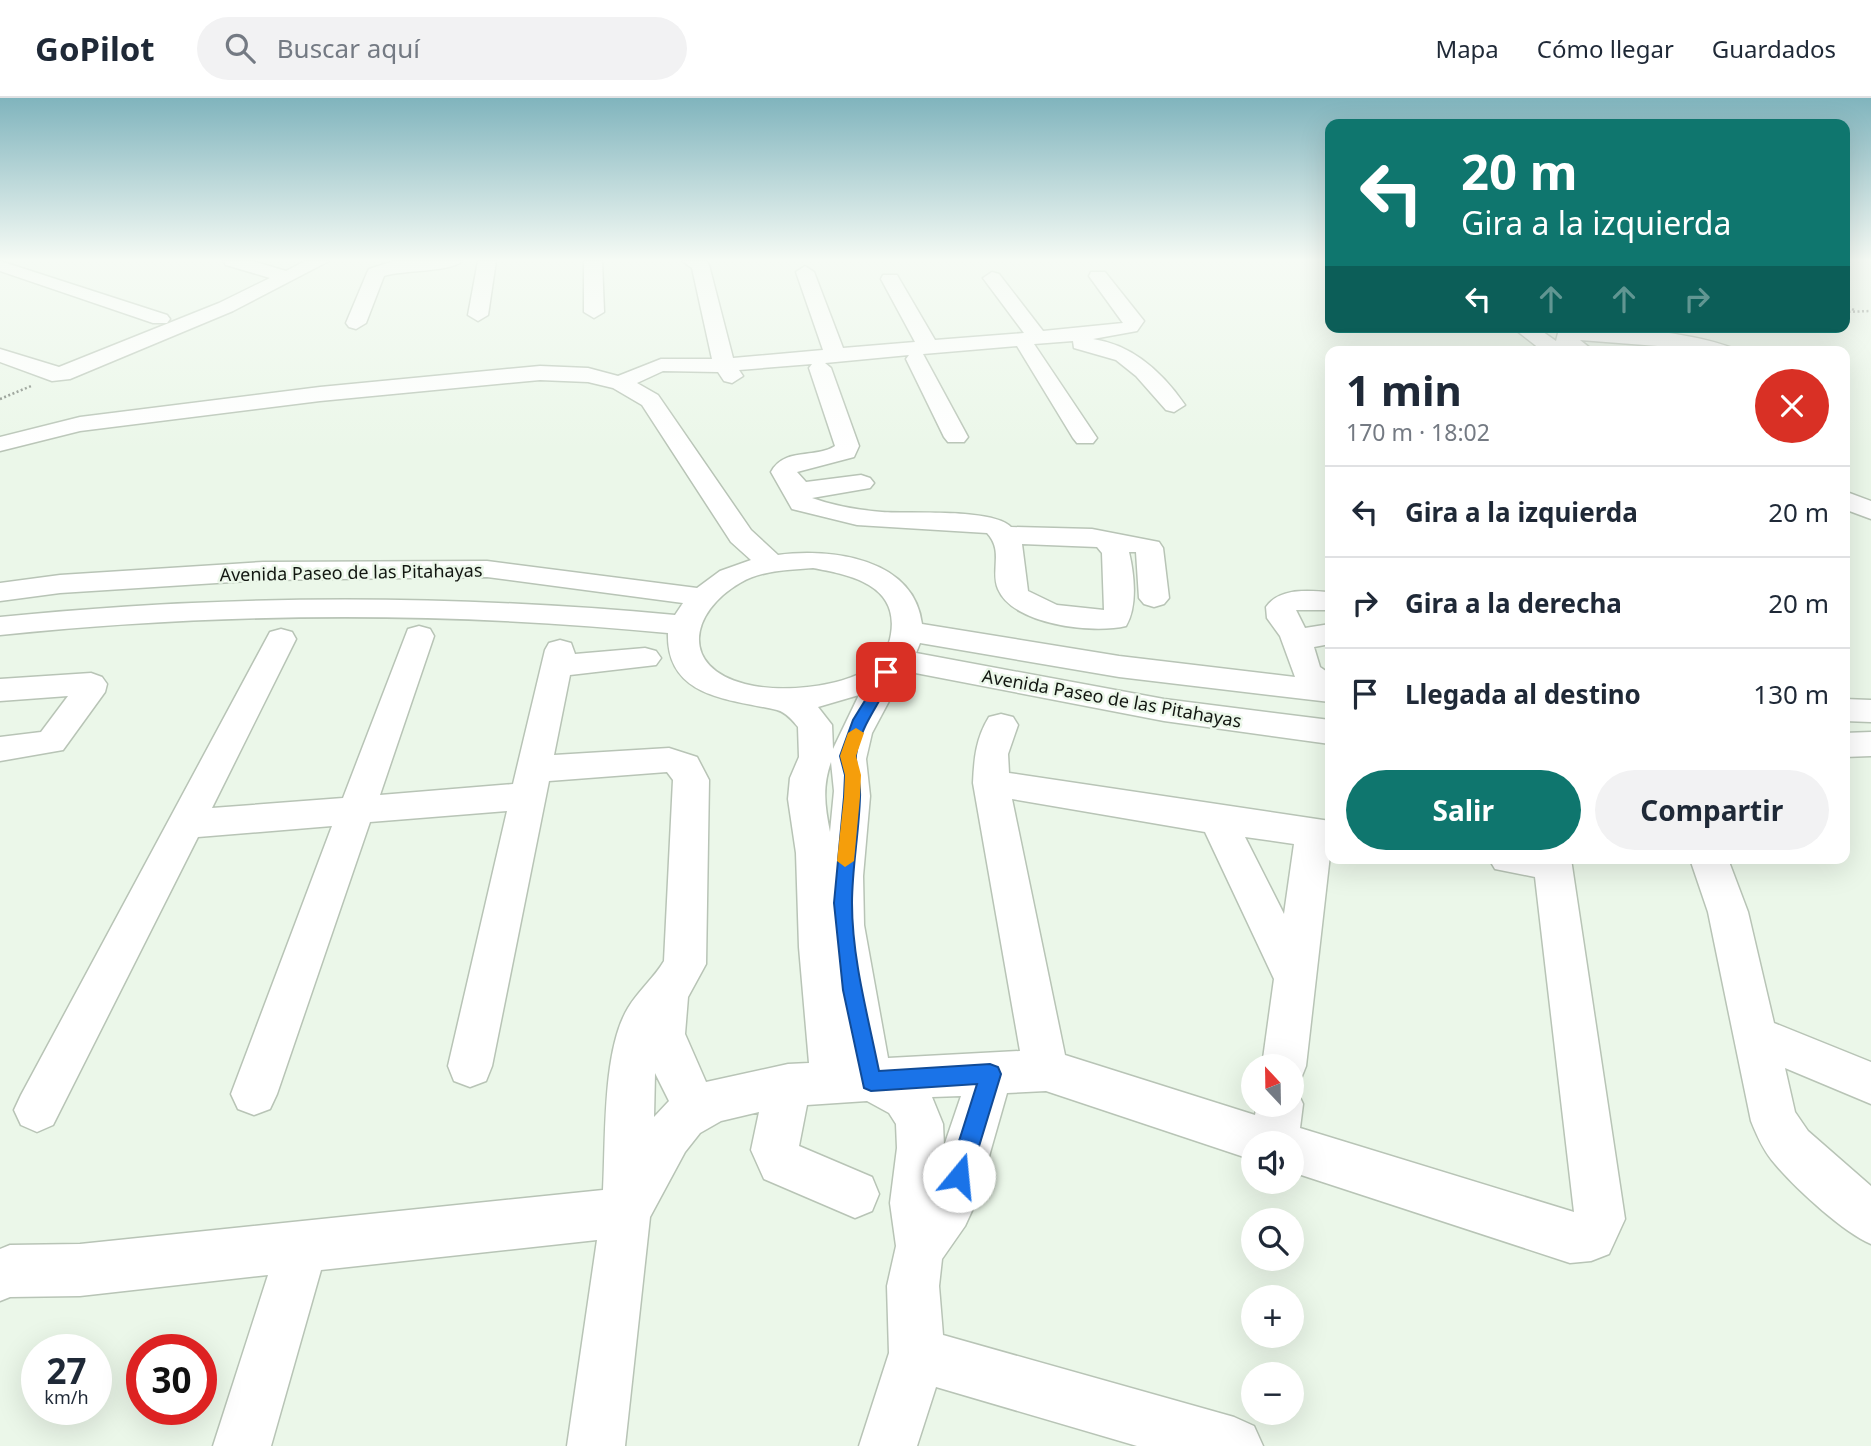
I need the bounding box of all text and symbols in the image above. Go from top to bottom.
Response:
search box [197,17,687,80]
text: GoPilot [35,26,155,71]
icon: search [221,29,259,67]
text: Buscar aquí [277,30,420,66]
text: Mapa [1435,32,1499,65]
text: Cómo llegar [1537,32,1674,65]
text: Guardados [1712,32,1836,65]
text: 20 m [1461,138,1578,204]
icon: left [1346,147,1437,238]
text: Gira a la izquierda [1461,201,1731,244]
icon: left [1459,280,1497,318]
icon: ahead [1532,280,1570,318]
icon: ahead [1605,280,1643,318]
icon: right [1678,280,1716,318]
text: 1 min [1346,361,1462,418]
button: close [1755,369,1829,443]
text: 170 m · 18:02 [1346,416,1490,448]
icon: left [1346,493,1384,531]
text: Gira a la izquierda [1405,494,1638,530]
text: 20 m [1768,494,1829,530]
street label: Avenida Paseo de las Pitahayas [219,558,483,586]
icon: right [1346,584,1384,622]
text: Gira a la derecha [1405,585,1622,621]
text: 20 m [1768,585,1829,621]
pin [856,642,916,702]
icon: arrive [867,653,905,691]
street label: Avenida Paseo de las Pitahayas [980,663,1244,733]
icon: arrive [1346,675,1384,713]
text: Llegada al destino [1405,676,1641,712]
text: 130 m [1753,676,1829,712]
button: Salir [1346,770,1581,850]
button: Compartir [1595,770,1829,850]
north arrow [1241,1054,1304,1116]
map controls [1241,1054,1304,1425]
button: sound [1241,1131,1304,1194]
position arrow [922,1139,996,1213]
button: search [1241,1208,1304,1271]
button: + [1241,1285,1304,1348]
speed limit sign: 30 [126,1334,217,1425]
text: 27 [46,1347,87,1394]
button: − [1241,1362,1304,1425]
text: km/h [44,1385,89,1409]

